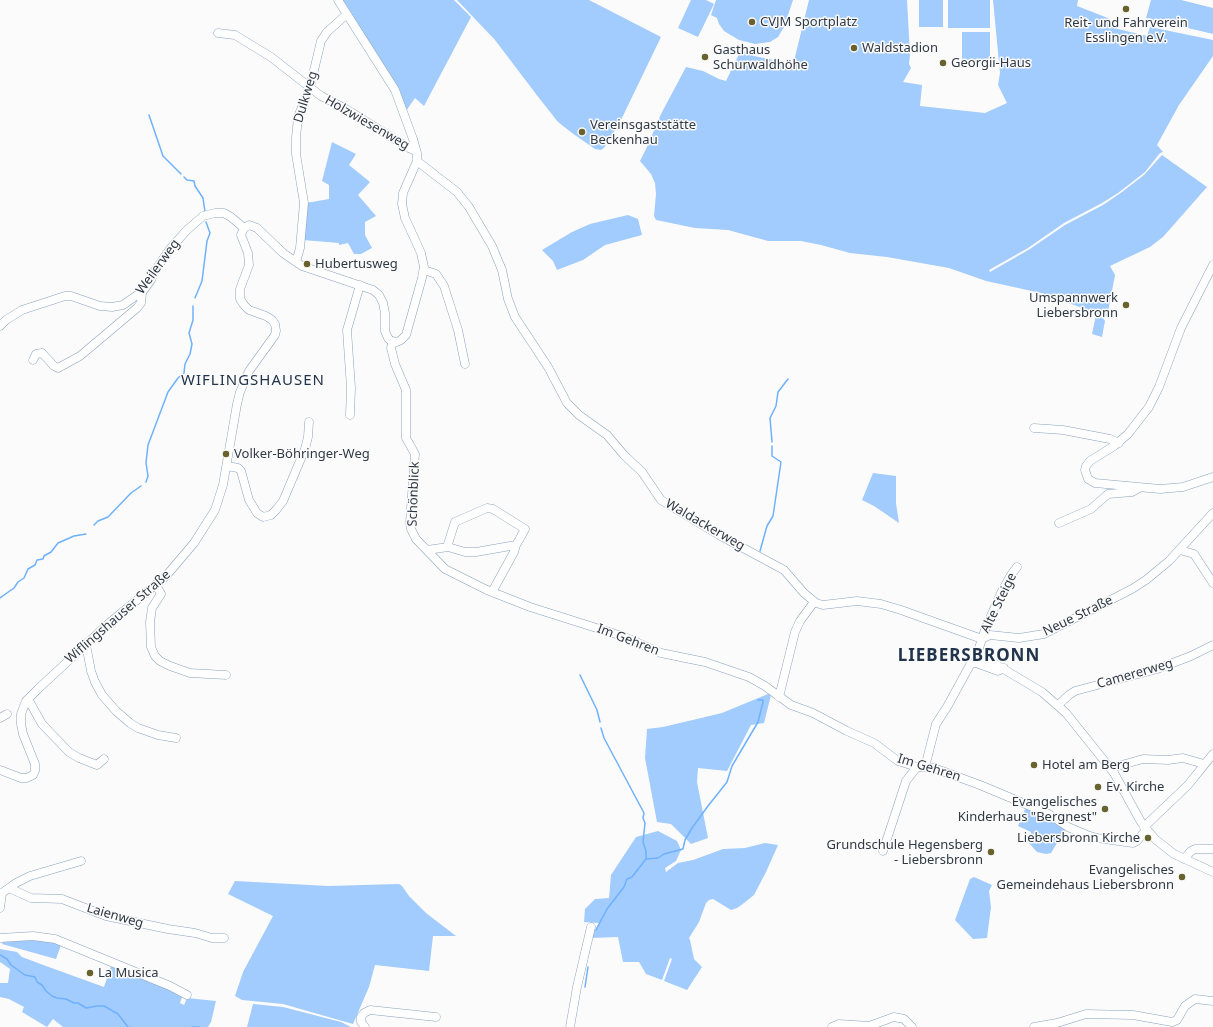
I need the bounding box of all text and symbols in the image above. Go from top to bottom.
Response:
marker: Reit- und Fahrverein Esslingen e.V. [1121,4,1131,14]
place label: CVJM Sportplatz [760,14,857,30]
place label: Reit- und Fahrverein Esslingen e.V. [1064,15,1188,46]
marker: CVJM Sportplatz [747,17,757,27]
place label: Waldstadion [862,40,938,56]
place label: Gasthaus Schurwaldhöhe [713,42,808,73]
marker: Waldstadion [849,43,859,53]
marker: Gasthaus Schurwaldhöhe [700,52,710,62]
place label: Georgii-Haus [951,55,1031,71]
marker: Georgii-Haus [938,58,948,68]
street label: Dulkweg [291,69,321,125]
street label: Holzwiesenweg [322,92,412,154]
place label: Vereinsgaststätte Beckenhau [590,117,696,148]
marker: Vereinsgaststätte Beckenhau [577,127,587,137]
street label: Weilerweg [133,236,183,298]
place label: Hubertusweg [315,256,398,272]
marker: Hubertusweg [302,259,312,269]
place label: Umspannwerk Liebersbronn [1029,290,1118,321]
marker: Umspannwerk Liebersbronn [1121,300,1131,310]
district label: WIFLINGSHAUSEN [181,372,325,390]
place label: Volker-Böhringer-Weg [234,446,370,462]
marker: Volker-Böhringer-Weg [221,449,231,459]
street label: Schönblick [405,461,423,527]
street label: Waldackerweg [662,496,748,554]
street label: Wiflingshauser Straße [62,567,174,667]
street label: Alte Steige [978,570,1020,636]
street label: Neue Straße [1041,592,1115,640]
street label: Im Gehren [595,621,661,659]
district label: LIEBERSBRONN [898,646,1040,666]
street label: Camererweg [1095,656,1175,692]
street label: Im Gehren [896,751,962,785]
place label: Hotel am Berg [1042,757,1130,773]
marker: Hotel am Berg [1029,760,1039,770]
place label: Ev. Kirche [1106,779,1164,795]
marker: Ev. Kirche [1093,782,1103,792]
place label: Evangelisches Kinderhaus "Bergnest" [958,794,1097,825]
marker: Evangelisches Kinderhaus "Bergnest" [1100,804,1110,814]
place label: Liebersbronn Kirche [1017,830,1140,846]
marker: Liebersbronn Kirche [1143,833,1153,843]
place label: Grundschule Hegensberg - Liebersbronn [826,837,983,868]
marker: Grundschule Hegensberg - Liebersbronn [986,847,996,857]
place label: Evangelisches Gemeindehaus Liebersbronn [997,862,1174,893]
marker: Evangelisches Gemeindehaus Liebersbronn [1177,872,1187,882]
street label: Laienweg [85,900,145,932]
place label: La Musica [98,965,158,981]
marker: La Musica [85,968,95,978]

